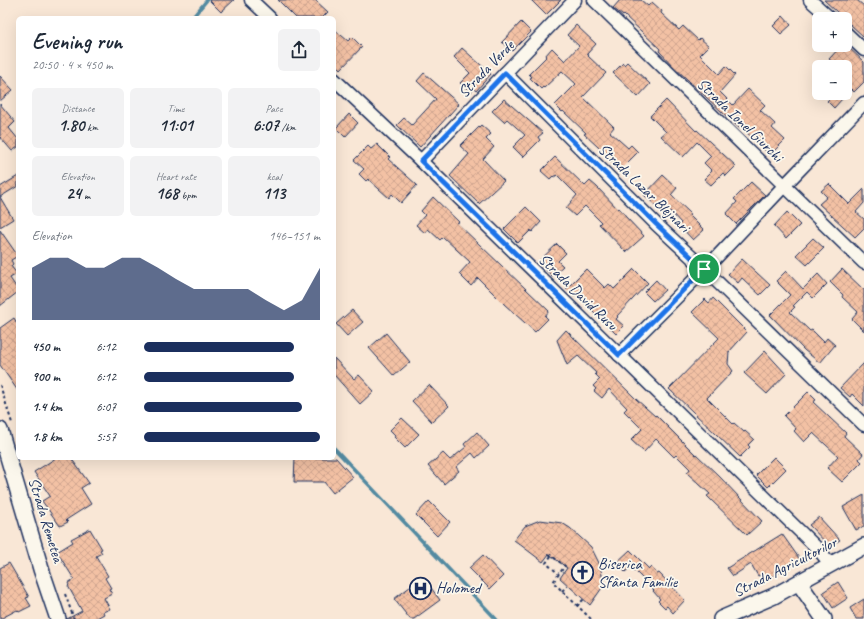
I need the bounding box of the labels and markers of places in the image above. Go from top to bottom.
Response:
pin [687,252,721,286]
place label: Biserica Sfânta Familie [598,554,679,592]
church icon: Biserica Sfânta Familie [570,560,596,586]
hospital icon: Holomed [407,575,433,601]
place label: Holomed [436,578,483,598]

